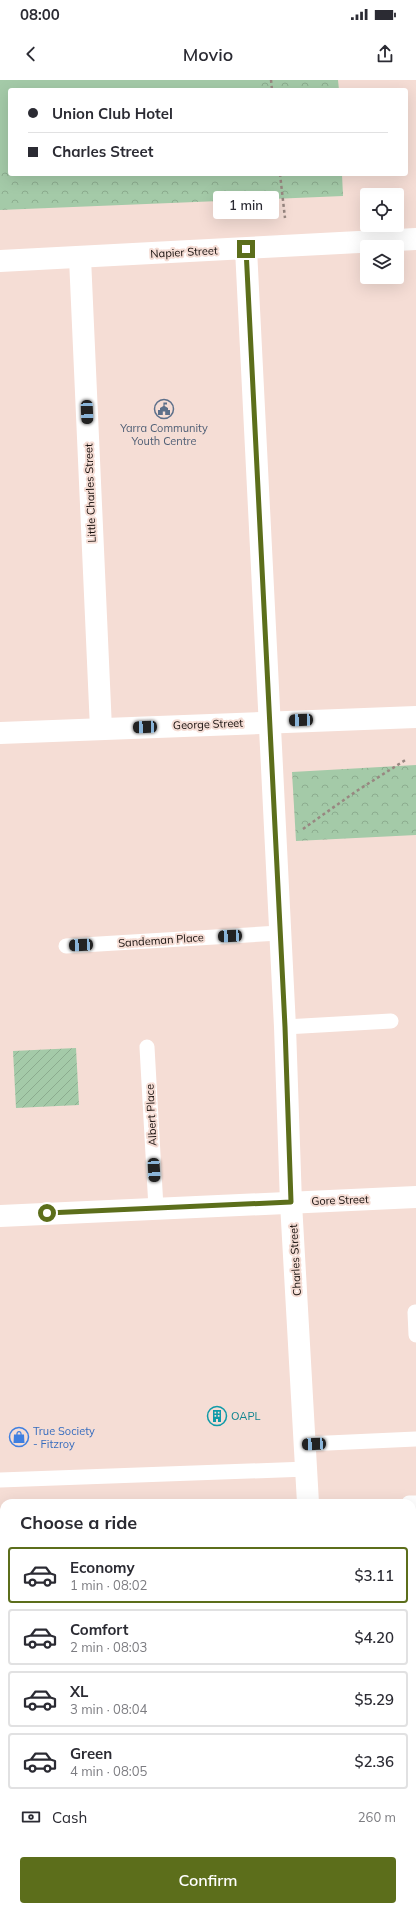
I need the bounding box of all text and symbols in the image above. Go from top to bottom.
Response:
text: 08:00 [20,5,60,24]
icon: back [20,43,42,65]
text: Movio [183,43,233,66]
icon: share [374,43,396,65]
text: Union Club Hotel [52,104,173,123]
text: Charles Street [52,142,153,161]
map controls [360,188,404,284]
button: locate [360,188,404,232]
callout: 1 min [213,191,279,219]
text: 1 min [229,197,263,213]
route end [237,240,255,258]
button: layers [360,240,404,284]
street label: Napier Street [150,243,218,261]
public building icon: Yarra Community Youth Centre [153,398,175,420]
car [81,400,93,424]
place label: Yarra Community Youth Centre [119,421,208,448]
street label: Little Charles Street [81,443,99,543]
car [289,714,313,726]
street label: George Street [173,716,243,732]
car [133,721,157,733]
car [218,929,242,943]
street label: Sandeman Place [118,930,204,950]
car [69,938,93,952]
street label: Albert Place [142,1084,160,1146]
car [147,1158,161,1182]
street label: Gore Street [311,1192,369,1208]
route start [38,1204,56,1222]
street label: Charles Street [286,1224,304,1296]
building icon: OAPL [206,1405,228,1427]
place label: OAPL [231,1409,261,1423]
place label: True Society - Fitzroy [33,1424,95,1451]
shop icon: True Society - Fitzroy [8,1426,30,1448]
car [302,1437,326,1451]
text: Choose a ride [20,1511,137,1534]
icon: car [22,1557,58,1593]
text: Economy [70,1558,135,1577]
text: $3.11 [354,1566,394,1585]
text: 1 min · 08:02 [70,1577,147,1593]
icon: car [22,1619,58,1655]
text: Comfort [70,1620,128,1639]
text: $4.20 [354,1628,394,1647]
text: 2 min · 08:03 [70,1639,147,1655]
icon: car [22,1681,58,1717]
text: XL [70,1682,88,1701]
text: $5.29 [354,1690,394,1709]
text: 3 min · 08:04 [70,1701,147,1717]
icon: car [22,1743,58,1779]
text: Green [70,1744,112,1763]
text: $2.36 [354,1752,394,1771]
text: 4 min · 08:05 [70,1763,147,1779]
icon: cash [20,1806,42,1828]
text: Cash [52,1808,87,1827]
text: 260 m [358,1809,396,1825]
button: Confirm [20,1857,396,1903]

